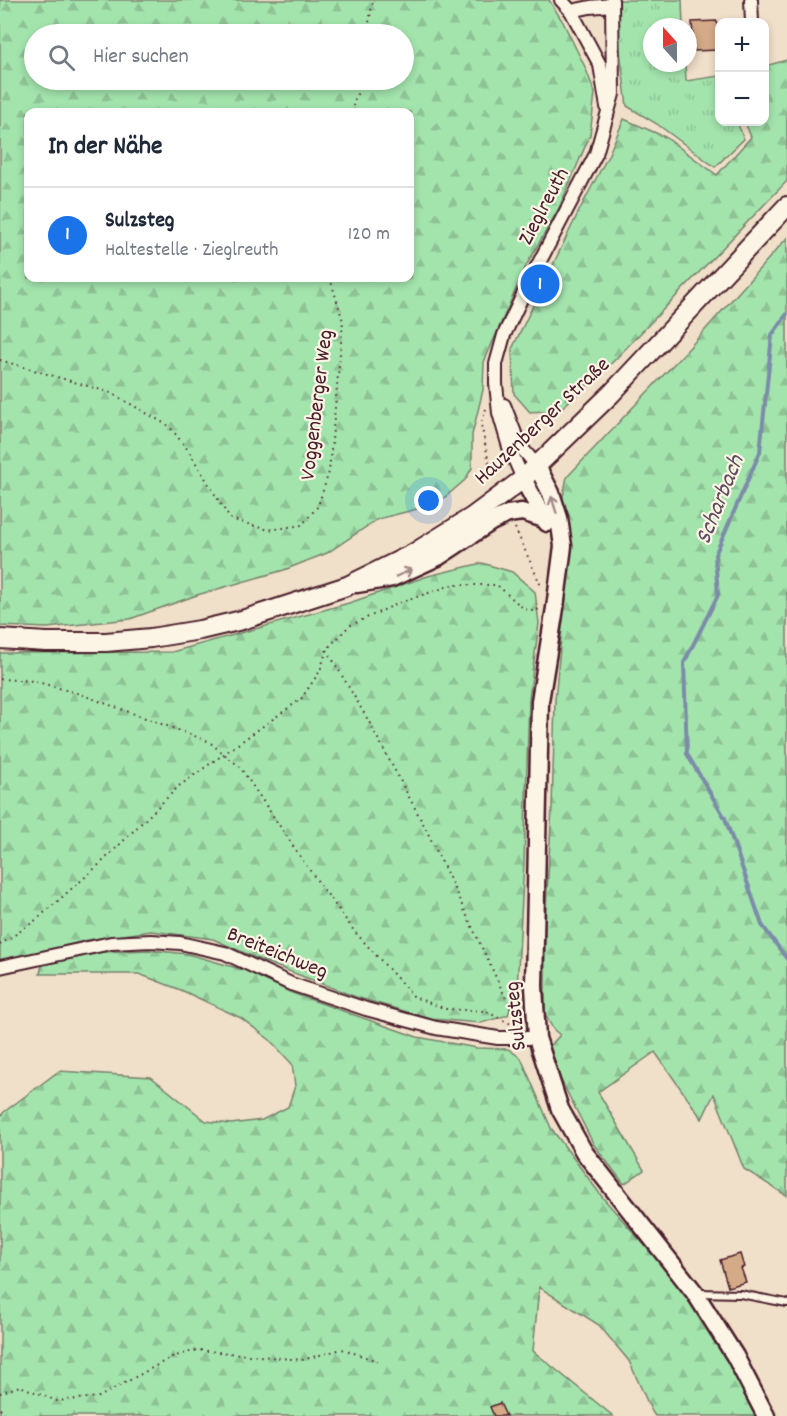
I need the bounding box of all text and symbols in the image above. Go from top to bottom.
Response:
north arrow [643,18,697,72]
map controls [715,18,769,126]
button: + [715,18,769,72]
search box [24,24,414,90]
icon: search [45,41,78,74]
text: Hier suchen [93,42,189,73]
button: − [715,72,769,126]
text: In der Nähe [48,129,162,166]
street label: Zieglreuth [512,163,578,251]
text: Sulzsteg [105,206,174,237]
text: 1 [65,221,70,249]
text: 120 m [348,221,390,249]
text: Haltestelle · Zieglreuth [105,237,278,265]
pin: 1 [520,262,560,306]
street label: Voggenberger Weg [293,328,343,482]
street label: Hauzenberger Straße [468,351,618,493]
water label: Scharbach [688,449,755,550]
your location [414,486,443,515]
one-way arrow [548,495,559,514]
one-way arrow [395,566,413,577]
street label: Breiteichweg [222,920,332,988]
street label: Sulzsteg [498,980,536,1052]

